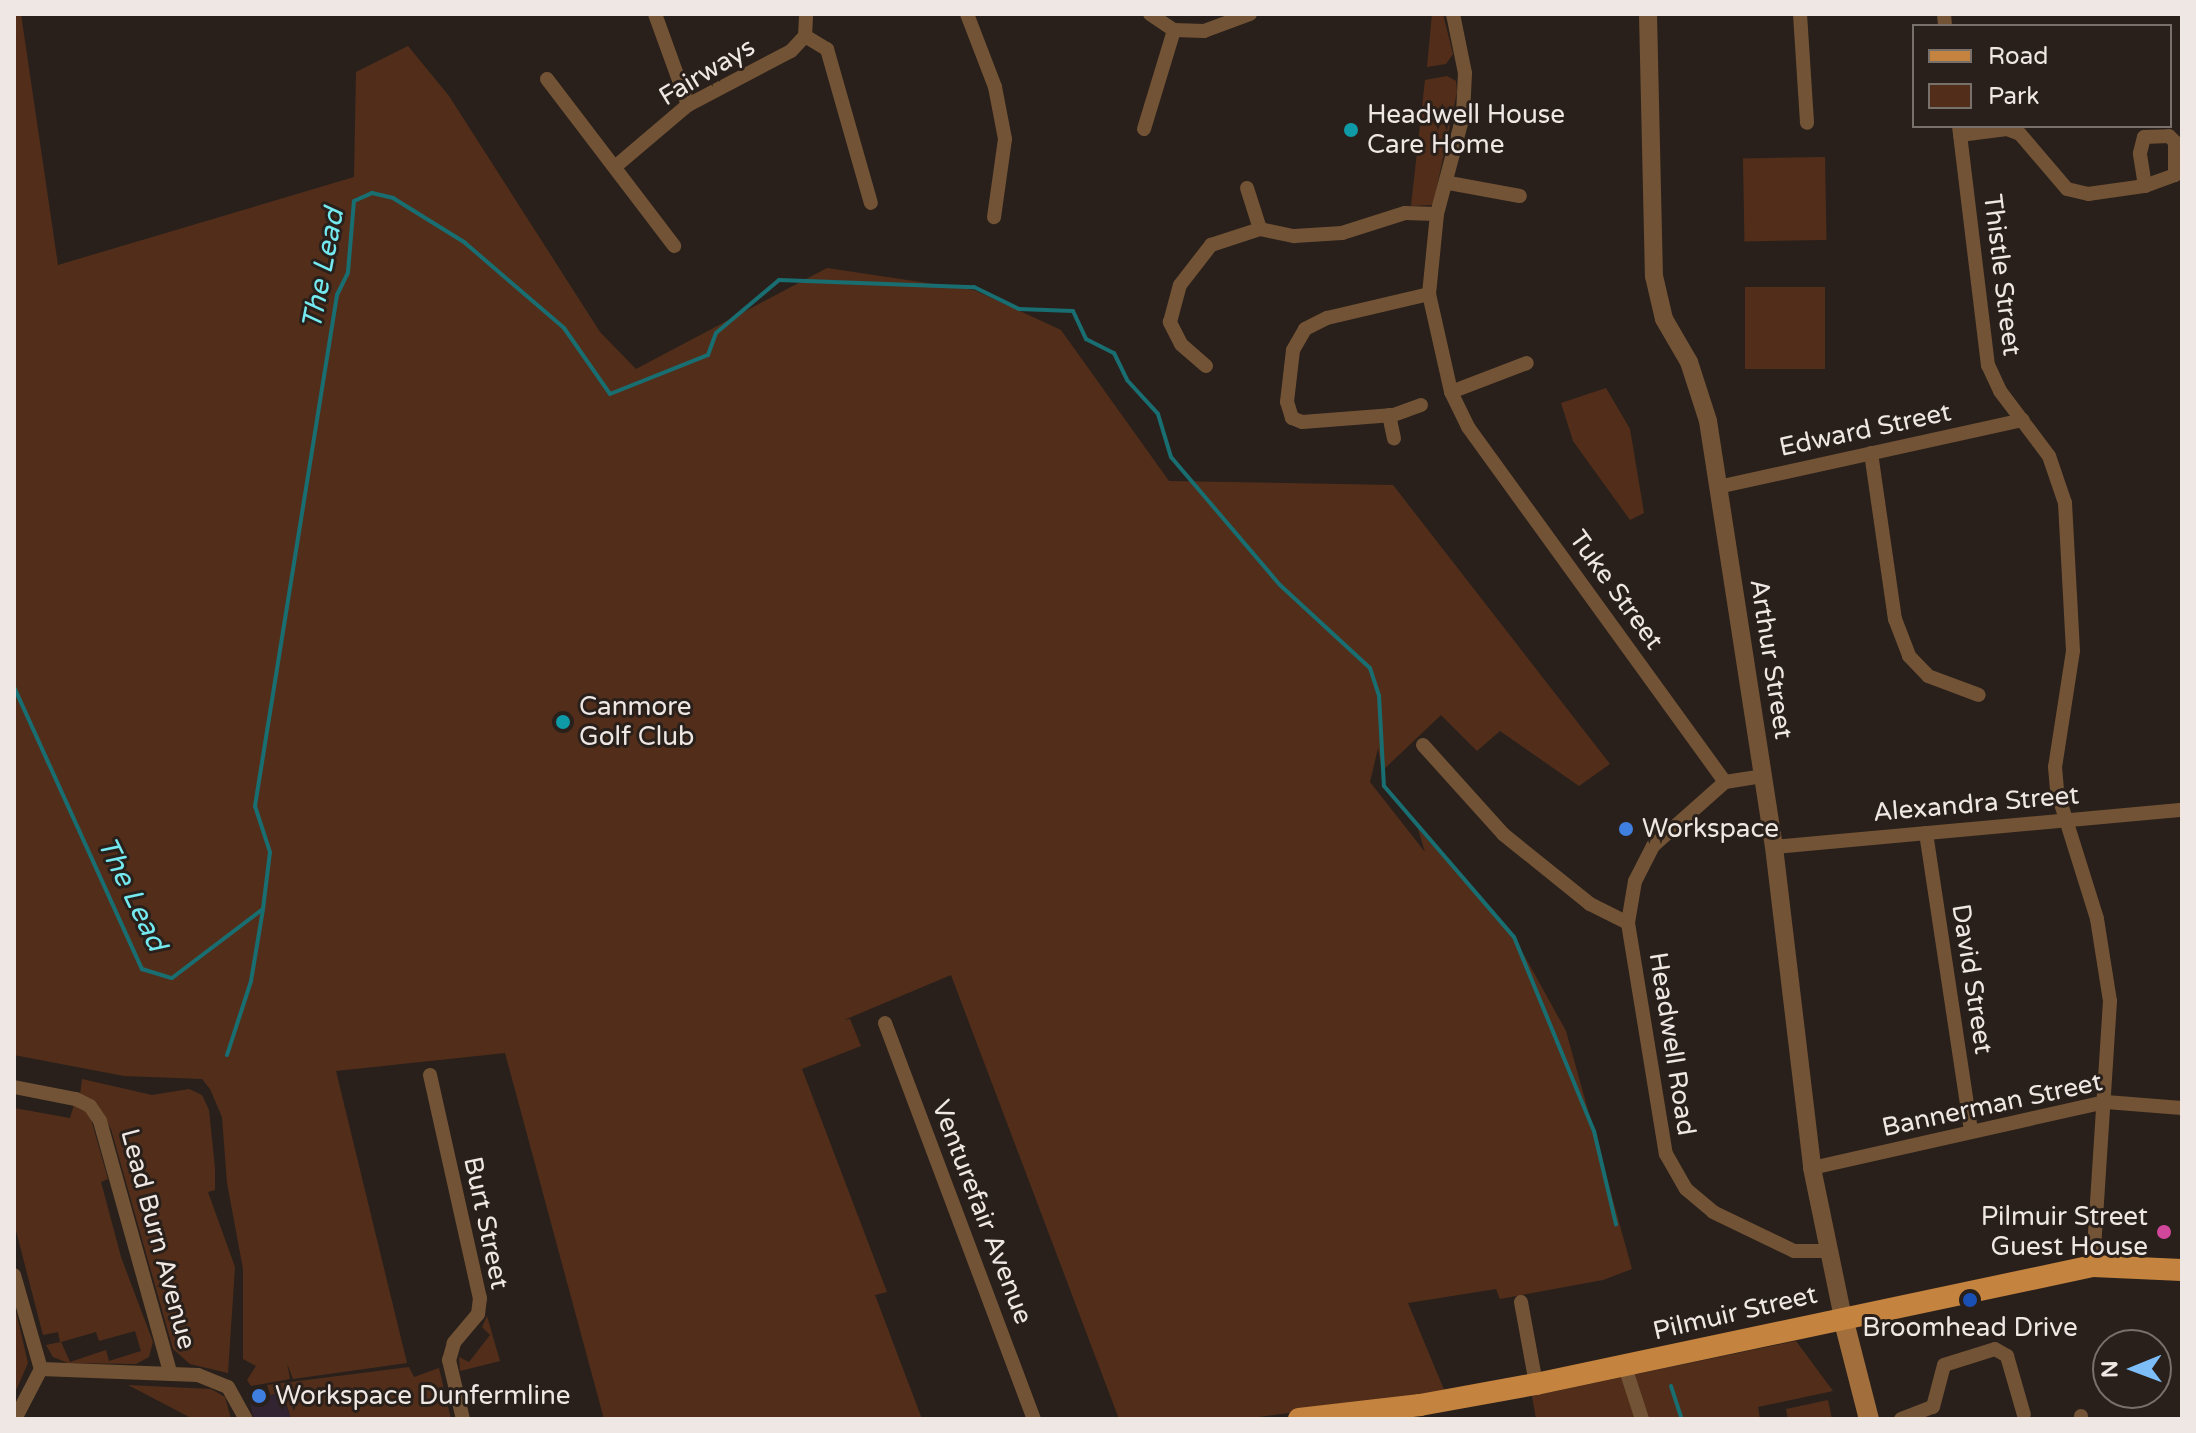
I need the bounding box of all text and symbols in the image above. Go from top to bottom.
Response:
legend [1912,24,2172,128]
street label: Fairways [653,31,761,113]
text: Road [1988,42,2048,71]
text: Park [1988,82,2039,111]
place label: Headwell House Care Home [1367,99,1565,160]
marker: Headwell House Care Home [1342,121,1360,139]
street label: Thistle Street [1977,192,2027,358]
water label: The Lead [295,206,351,332]
street label: Edward Street [1776,397,1954,463]
street label: Tuke Street [1562,524,1670,656]
street label: Arthur Street [1743,577,1799,741]
place label: Canmore Golf Club [579,691,694,752]
marker: Canmore Golf Club [554,713,572,731]
street label: Alexandra Street [1872,779,2080,829]
place label: Workspace [1642,813,1779,845]
marker: Workspace [1617,820,1635,838]
water label: The Lead [90,832,174,956]
street label: David Street [1945,902,1999,1056]
street label: Headwell Road [1642,950,1702,1138]
street label: Bannerman Street [1879,1066,2105,1144]
street label: Venturefair Avenue [925,1096,1039,1328]
street label: Lead Burn Avenue [114,1125,202,1353]
street label: Burt Street [457,1154,515,1292]
place label: Pilmuir Street Guest House [1981,1201,2148,1262]
marker: Pilmuir Street Guest House [2155,1223,2173,1241]
street label: Pilmuir Street [1650,1279,1820,1347]
marker: Broomhead Drive [1961,1291,1979,1309]
place label: Broomhead Drive [1862,1312,2078,1344]
north arrow [2092,1329,2172,1409]
text: N [2097,1360,2123,1378]
place label: Workspace Dunfermline [275,1380,571,1412]
marker: Workspace Dunfermline [250,1387,268,1405]

